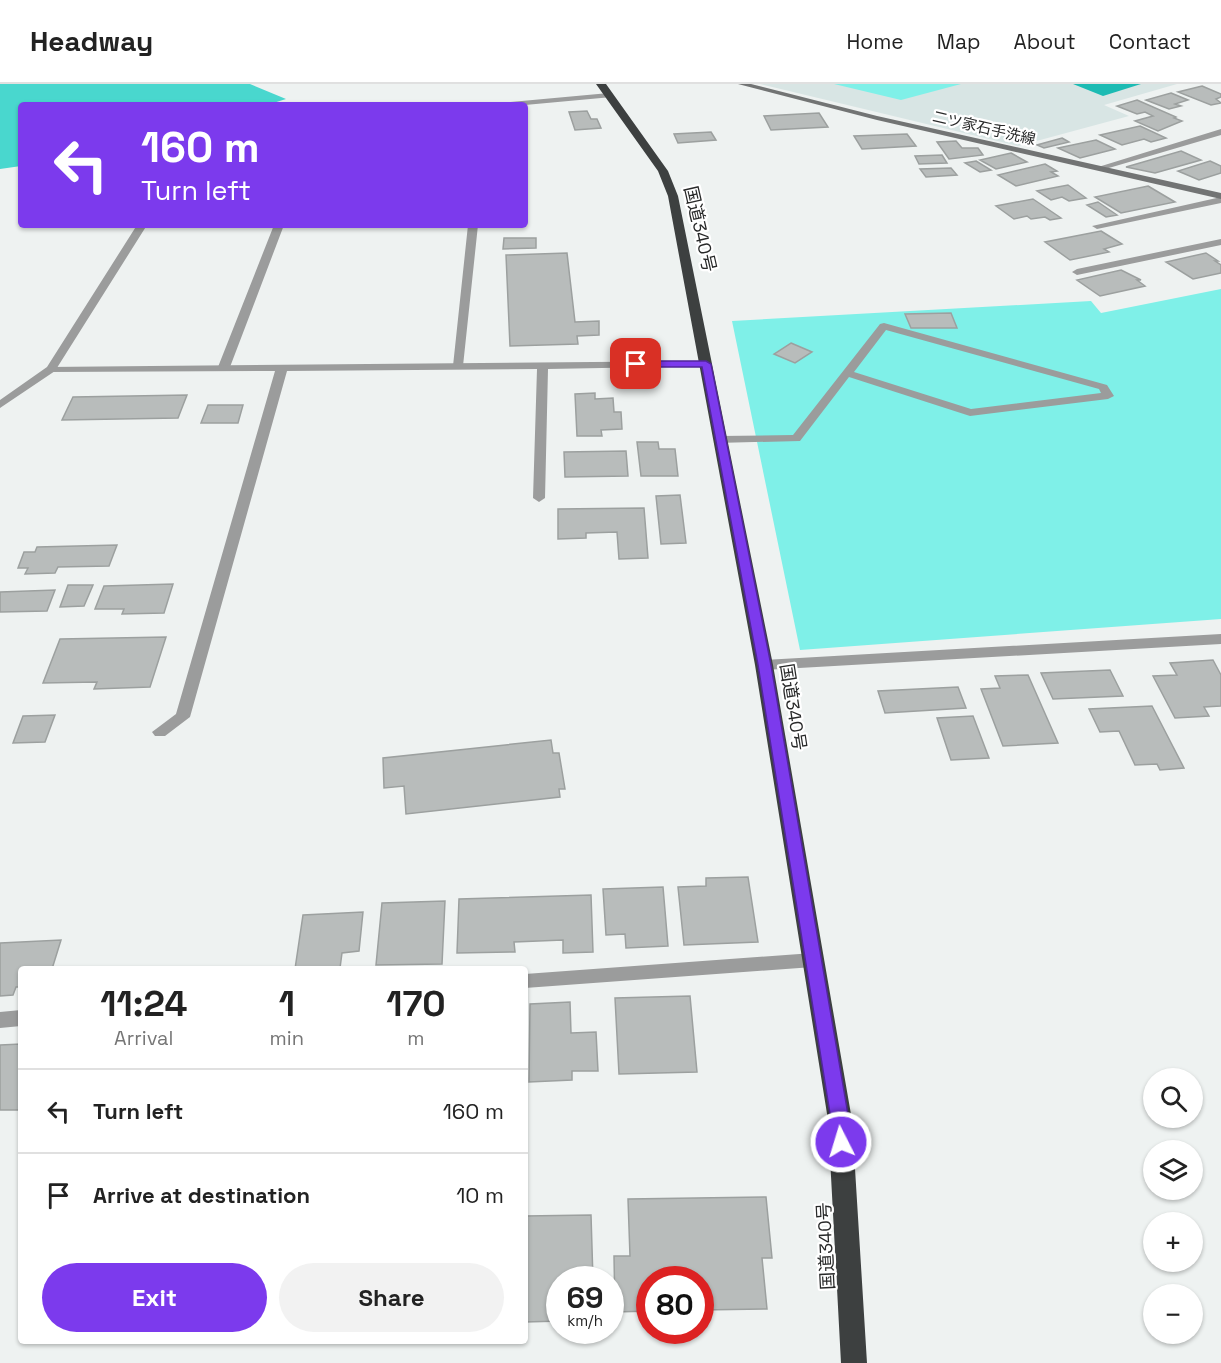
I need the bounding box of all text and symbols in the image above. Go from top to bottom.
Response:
text: Headway [30,23,153,59]
text: Home [846,28,904,55]
text: Map [937,28,981,55]
text: About [1014,28,1076,55]
text: Contact [1109,28,1191,55]
street label: 二ツ家石手洗線 [931,106,1037,149]
text: 160 m [141,121,260,174]
icon: left [42,126,120,204]
text: Turn left [141,173,251,208]
street label: 国道340号 [679,184,722,274]
pin [610,338,661,389]
icon: arrive [619,347,652,380]
street label: 国道340号 [775,662,812,752]
text: 11:24 [100,981,187,1027]
text: 1 [279,981,295,1027]
text: 170 [386,981,446,1027]
text: Arrival [114,1025,174,1051]
text: min [270,1025,304,1051]
text: m [407,1025,425,1051]
map controls [1143,1068,1203,1344]
button: search [1143,1068,1203,1128]
icon: left [42,1095,75,1128]
text: Turn left [93,1097,183,1125]
text: 160 m [443,1097,504,1125]
position arrow [809,1110,873,1174]
button: layers [1143,1140,1203,1200]
icon: arrive [42,1179,75,1212]
text: Arrive at destination [93,1181,310,1209]
text: 10 m [456,1181,504,1209]
street label: 国道340号 [812,1202,839,1290]
button: + [1143,1212,1203,1272]
button: Exit [42,1263,267,1332]
button: Share [279,1263,504,1332]
speed limit sign: 80 [636,1266,714,1344]
text: 69 [566,1278,604,1317]
button: − [1143,1284,1203,1344]
text: km/h [567,1311,603,1330]

